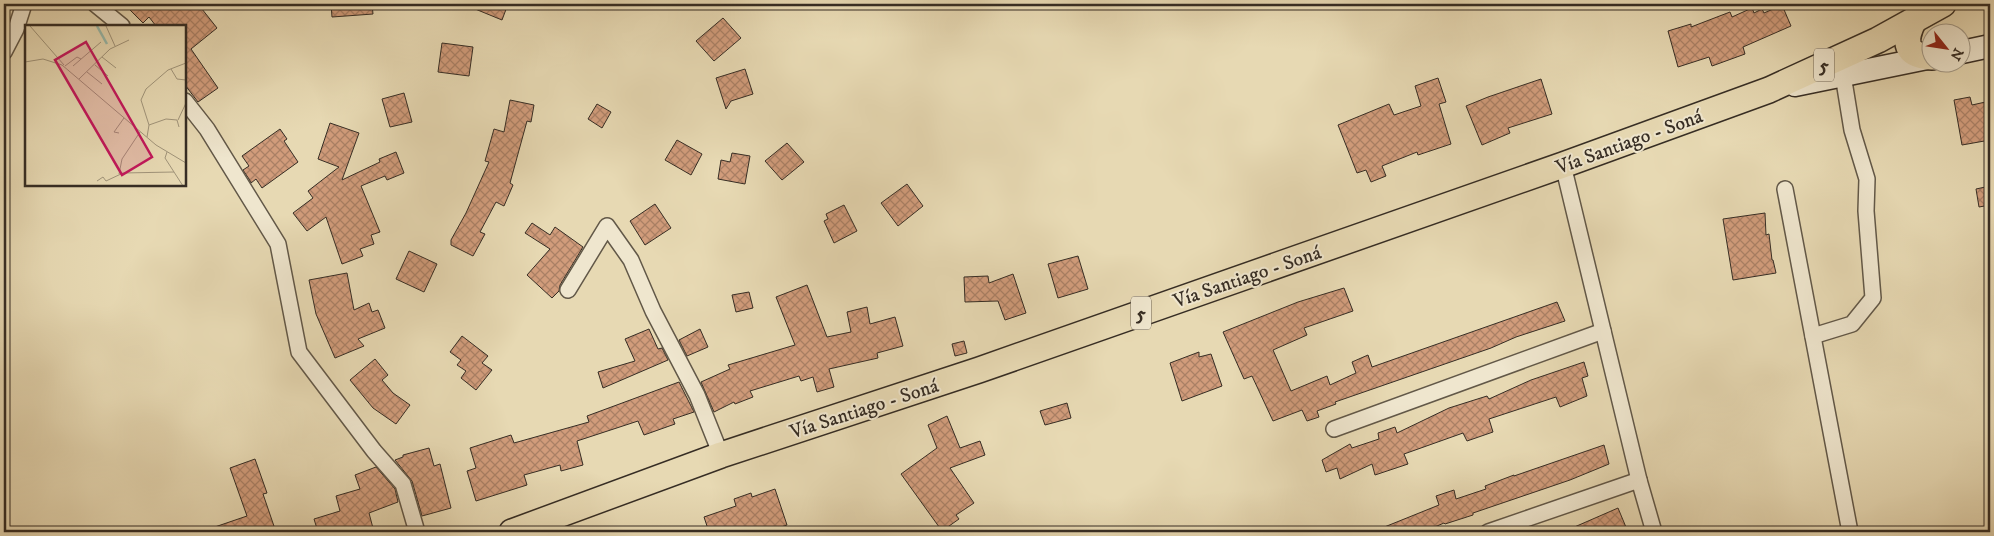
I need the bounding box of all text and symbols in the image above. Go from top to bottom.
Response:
north arrow [1922,22,1972,72]
inset map [25,25,186,186]
text: N [1945,45,1967,64]
road number: 5 [1814,48,1834,82]
street label: Vía Santiago - Soná [1552,104,1707,181]
street label: Vía Santiago - Soná [1169,240,1325,315]
road number: 5 [1131,296,1151,330]
street label: Vía Santiago - Soná [786,373,942,446]

